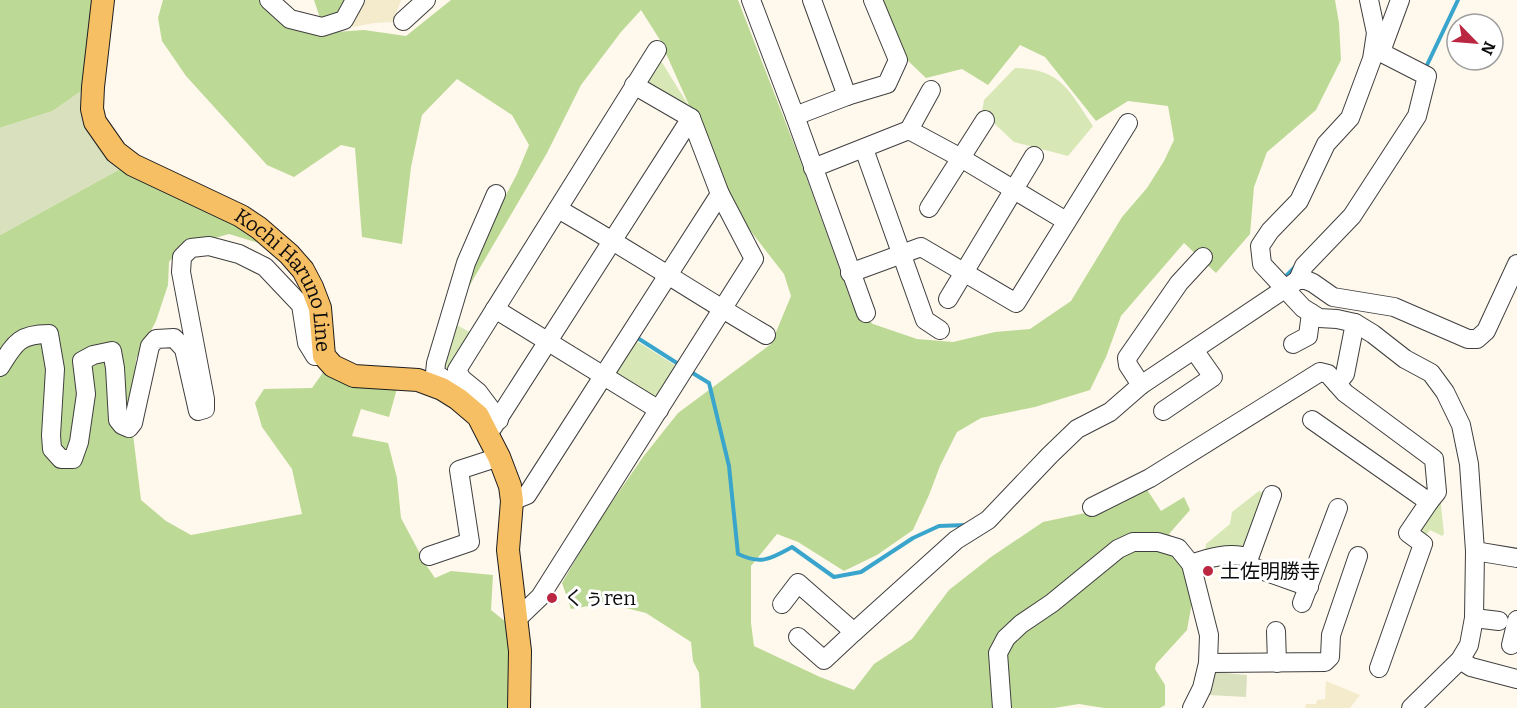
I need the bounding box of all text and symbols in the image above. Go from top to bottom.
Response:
north arrow [1445,12,1505,72]
text: N [1477,39,1499,58]
street label: Kochi Haruno Line [230,203,336,353]
place label: 土佐明勝寺 [1220,559,1320,583]
marker: 土佐明勝寺 [1201,564,1215,578]
place label: くぅren [564,586,636,610]
marker: くぅren [545,591,559,605]

